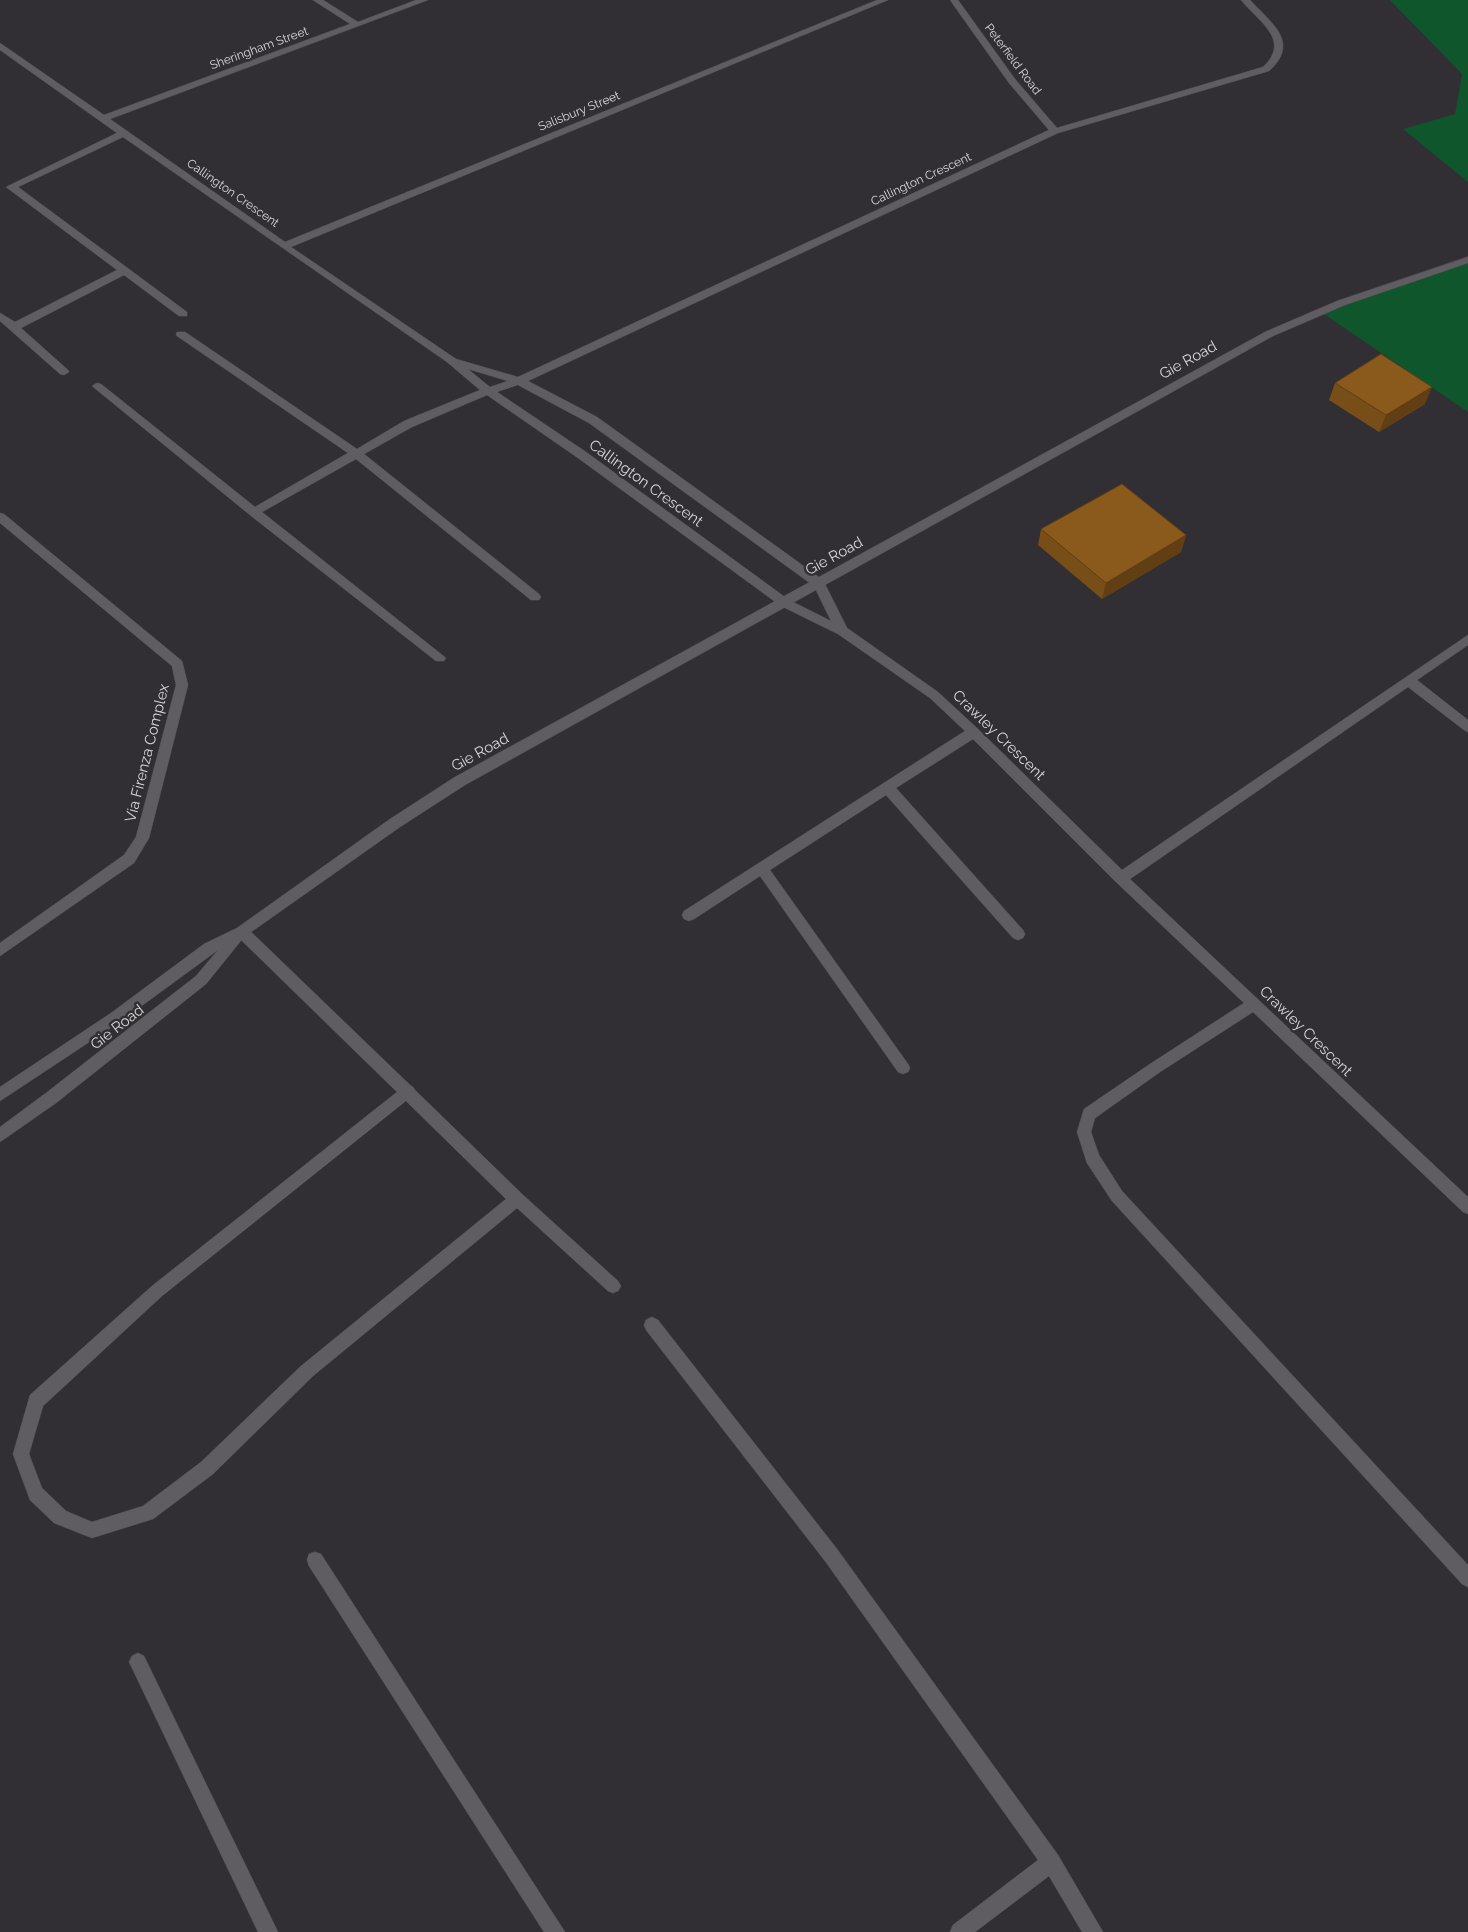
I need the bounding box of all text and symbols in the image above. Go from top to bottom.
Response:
street label: Peterfield Road [982,21,1044,97]
street label: Sheringham Street [208,24,310,72]
street label: Salisbury Street [536,88,622,134]
street label: Callington Crescent [869,150,973,208]
street label: Callington Crescent [184,156,282,230]
street label: Gie Road [1156,337,1220,383]
street label: Callington Crescent [586,436,706,530]
street label: Gie Road [802,533,866,579]
street label: Via Firenza Complex [121,682,173,824]
street label: Crawley Crescent [949,686,1049,784]
street label: Gie Road [448,729,512,775]
street label: Crawley Crescent [1256,982,1356,1080]
street label: Gie Road [87,1001,147,1053]

